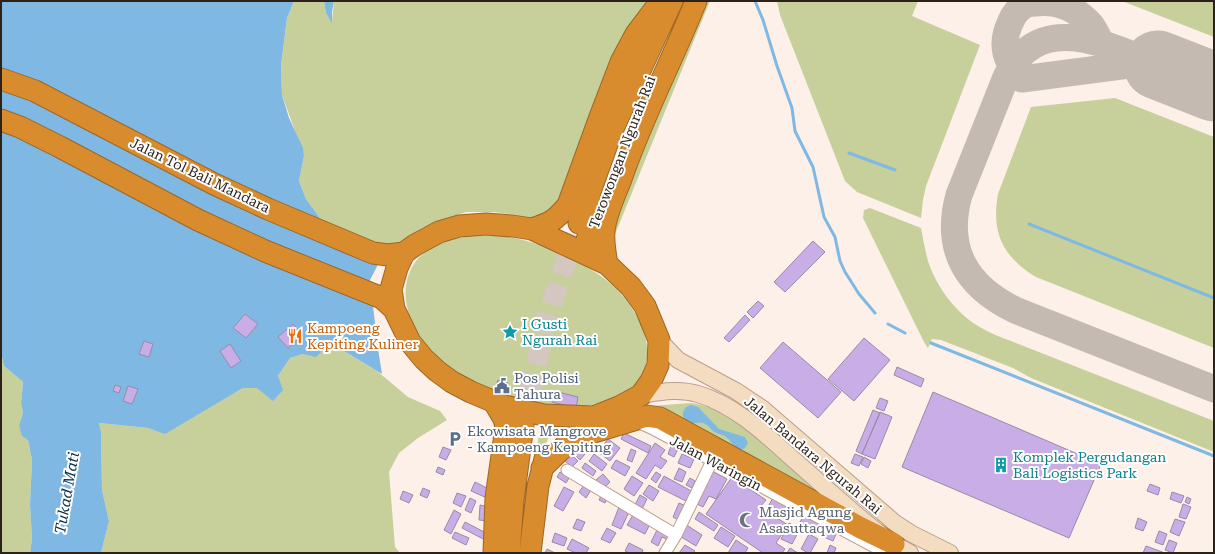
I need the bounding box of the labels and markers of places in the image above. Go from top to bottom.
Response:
place label: I Gusti Ngurah Rai [522,316,598,348]
place label: Kampoeng Kepiting Kuliner [307,320,418,352]
place icon: I Gusti Ngurah Rai [501,323,519,341]
restaurant icon: Kampoeng Kepiting Kuliner [286,327,304,345]
place label: Pos Polisi Tahura [514,370,579,402]
public building icon: Pos Polisi Tahura [493,377,511,395]
place label: Ekowisata Mangrove - Kampoeng Kepiting [467,423,611,455]
parking icon: Ekowisata Mangrove - Kampoeng Kepiting [446,430,464,448]
place label: Komplek Pergudangan Bali Logistics Park [1013,449,1166,481]
building icon: Komplek Pergudangan Bali Logistics Park [992,456,1010,474]
place label: Masjid Agung Asasuttaqwa [759,504,851,536]
mosque icon: Masjid Agung Asasuttaqwa [738,511,756,529]

